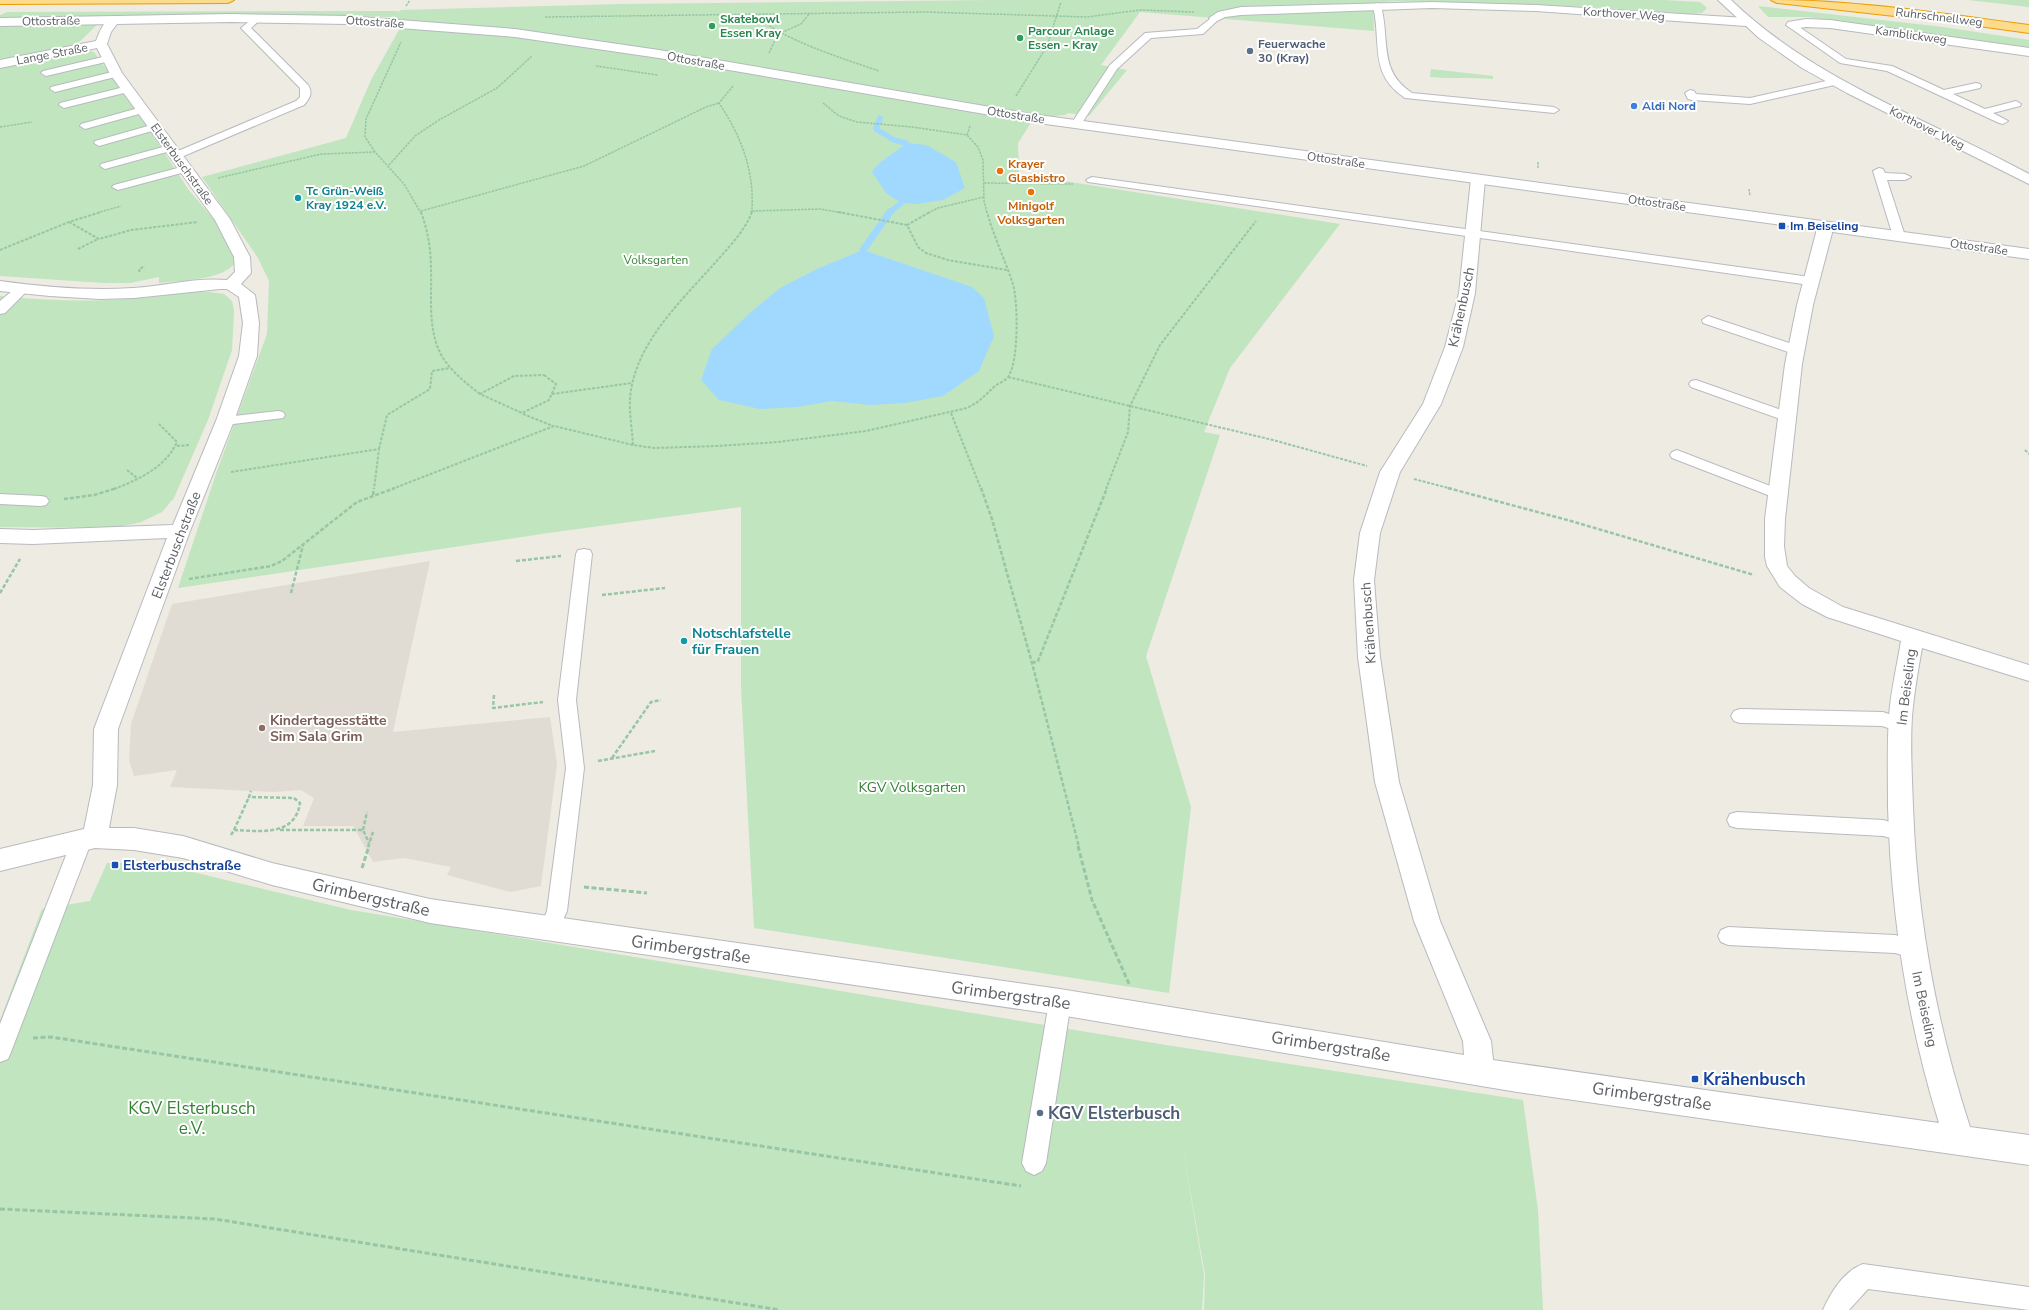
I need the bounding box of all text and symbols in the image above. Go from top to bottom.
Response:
street label: Korthover Weg [1583,3,1665,25]
street label: Ruhrschnellweg [1895,4,1983,30]
place label: Skatebowl Essen Kray [720,11,782,41]
street label: Ottostraße [22,12,80,30]
street label: Ottostraße [345,12,405,32]
marker: Skatebowl Essen Kray [707,21,717,31]
street label: Kamblickweg [1874,22,1948,48]
place label: Parcour Anlage Essen - Kray [1028,23,1115,53]
marker: Parcour Anlage Essen - Kray [1015,33,1025,43]
place label: Feuerwache 30 (Kray) [1258,36,1326,66]
street label: Lange Straße [15,39,89,69]
marker: Feuerwache 30 (Kray) [1245,46,1255,56]
street label: Ottostraße [666,48,726,74]
place label: Aldi Nord [1642,98,1696,114]
marker: Aldi Nord [1629,101,1639,111]
street label: Ottostraße [986,103,1046,127]
street label: Korthover Weg [1887,103,1967,153]
street label: Elsterbuschstraße [147,120,217,208]
street label: Ottostraße [1306,148,1366,172]
place label: Krayer Glasbistro [1008,156,1065,186]
marker: Krayer Glasbistro [995,166,1005,176]
place label: Tc Grün-Weiß Kray 1924 e.V. [306,183,386,213]
marker: Minigolf Volksgarten [1026,187,1036,197]
street label: Ottostraße [1627,191,1687,215]
marker: Tc Grün-Weiß Kray 1924 e.V. [293,193,303,203]
place label: Minigolf Volksgarten [996,198,1065,228]
place label: Im Beiseling [1790,218,1858,234]
marker: Im Beiseling [1777,221,1787,231]
street label: Ottostraße [1949,235,2009,259]
park label: Volksgarten [623,252,688,268]
street label: Krähenbusch [1444,265,1479,349]
street label: Elsterbuschstraße [147,489,206,601]
street label: Krähenbusch [1356,582,1381,664]
place label: Notschlafstelle für Frauen [692,624,791,659]
marker: Notschlafstelle für Frauen [679,636,689,646]
street label: Im Beiseling [1892,648,1921,726]
place label: Kindertagesstätte Sim Sala Grim [270,711,387,746]
marker: Kindertagesstätte Sim Sala Grim [257,723,267,733]
park label: KGV Volksgarten [858,778,966,797]
place label: Elsterbuschstraße [123,856,241,875]
marker: Elsterbuschstraße [110,860,120,870]
street label: Grimbergstraße [310,873,432,922]
street label: Grimbergstraße [630,930,752,969]
street label: Im Beiseling [1907,969,1942,1049]
street label: Grimbergstraße [950,976,1072,1015]
street label: Grimbergstraße [1270,1026,1392,1067]
place label: Krähenbusch [1703,1068,1806,1091]
marker: Krähenbusch [1690,1074,1700,1084]
street label: Grimbergstraße [1591,1077,1713,1116]
park label: KGV Elsterbusch e.V. [128,1097,256,1140]
place label: KGV Elsterbusch [1048,1102,1180,1125]
marker: KGV Elsterbusch [1035,1108,1045,1118]

